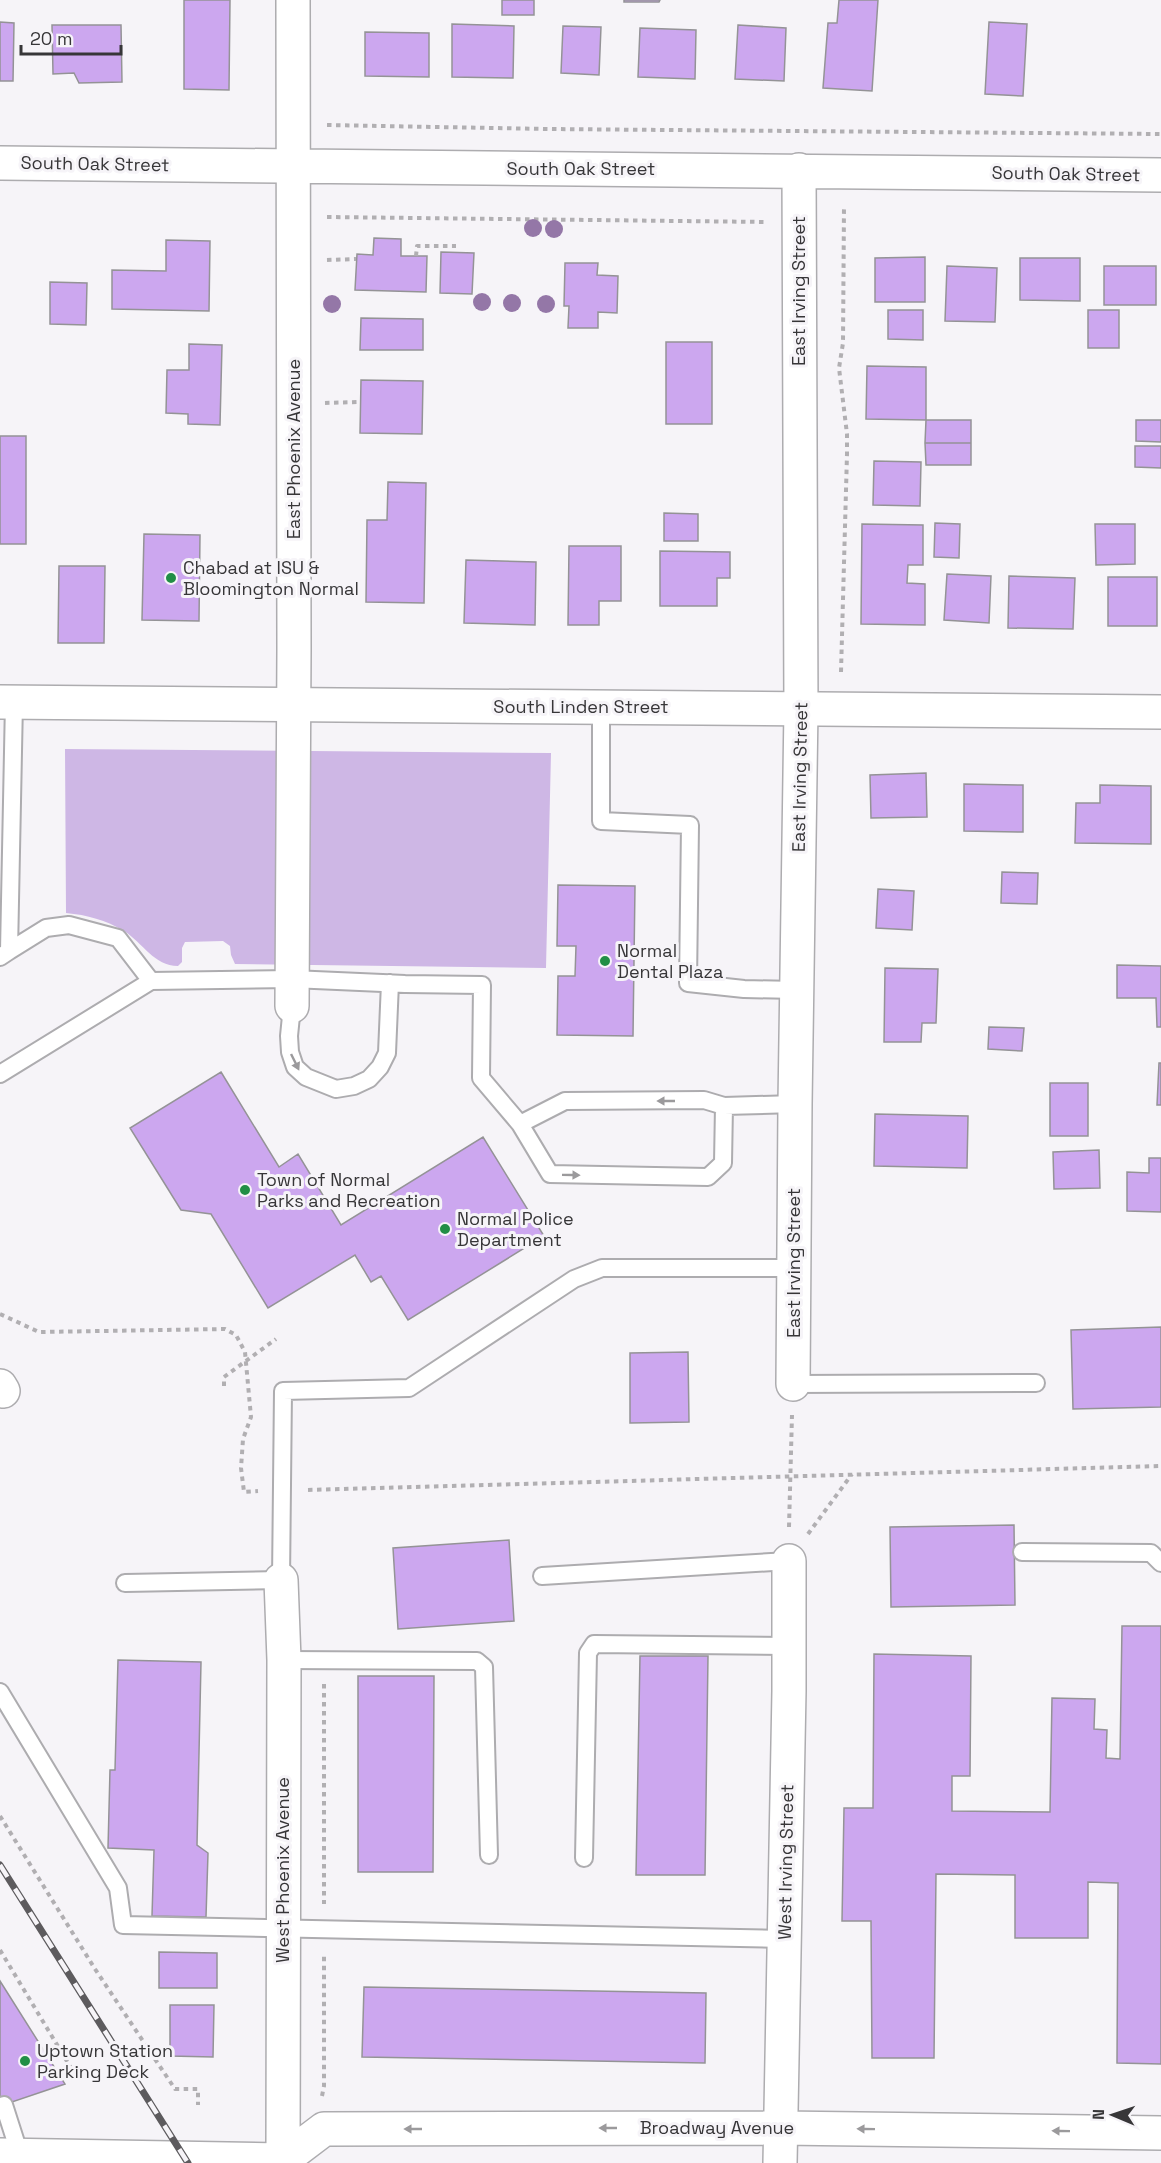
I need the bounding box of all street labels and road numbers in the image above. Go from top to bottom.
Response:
street label: South Oak Street [20,151,170,176]
street label: South Oak Street [507,157,655,180]
street label: South Oak Street [991,161,1141,186]
street label: East Irving Street [787,216,810,366]
street label: East Phoenix Avenue [282,359,305,539]
street label: South Linden Street [493,695,669,718]
street label: East Irving Street [787,702,812,852]
street label: East Irving Street [782,1188,805,1338]
street label: West Phoenix Avenue [271,1777,294,1963]
street label: West Irving Street [773,1784,798,1940]
street label: Broadway Avenue [640,2116,794,2139]

